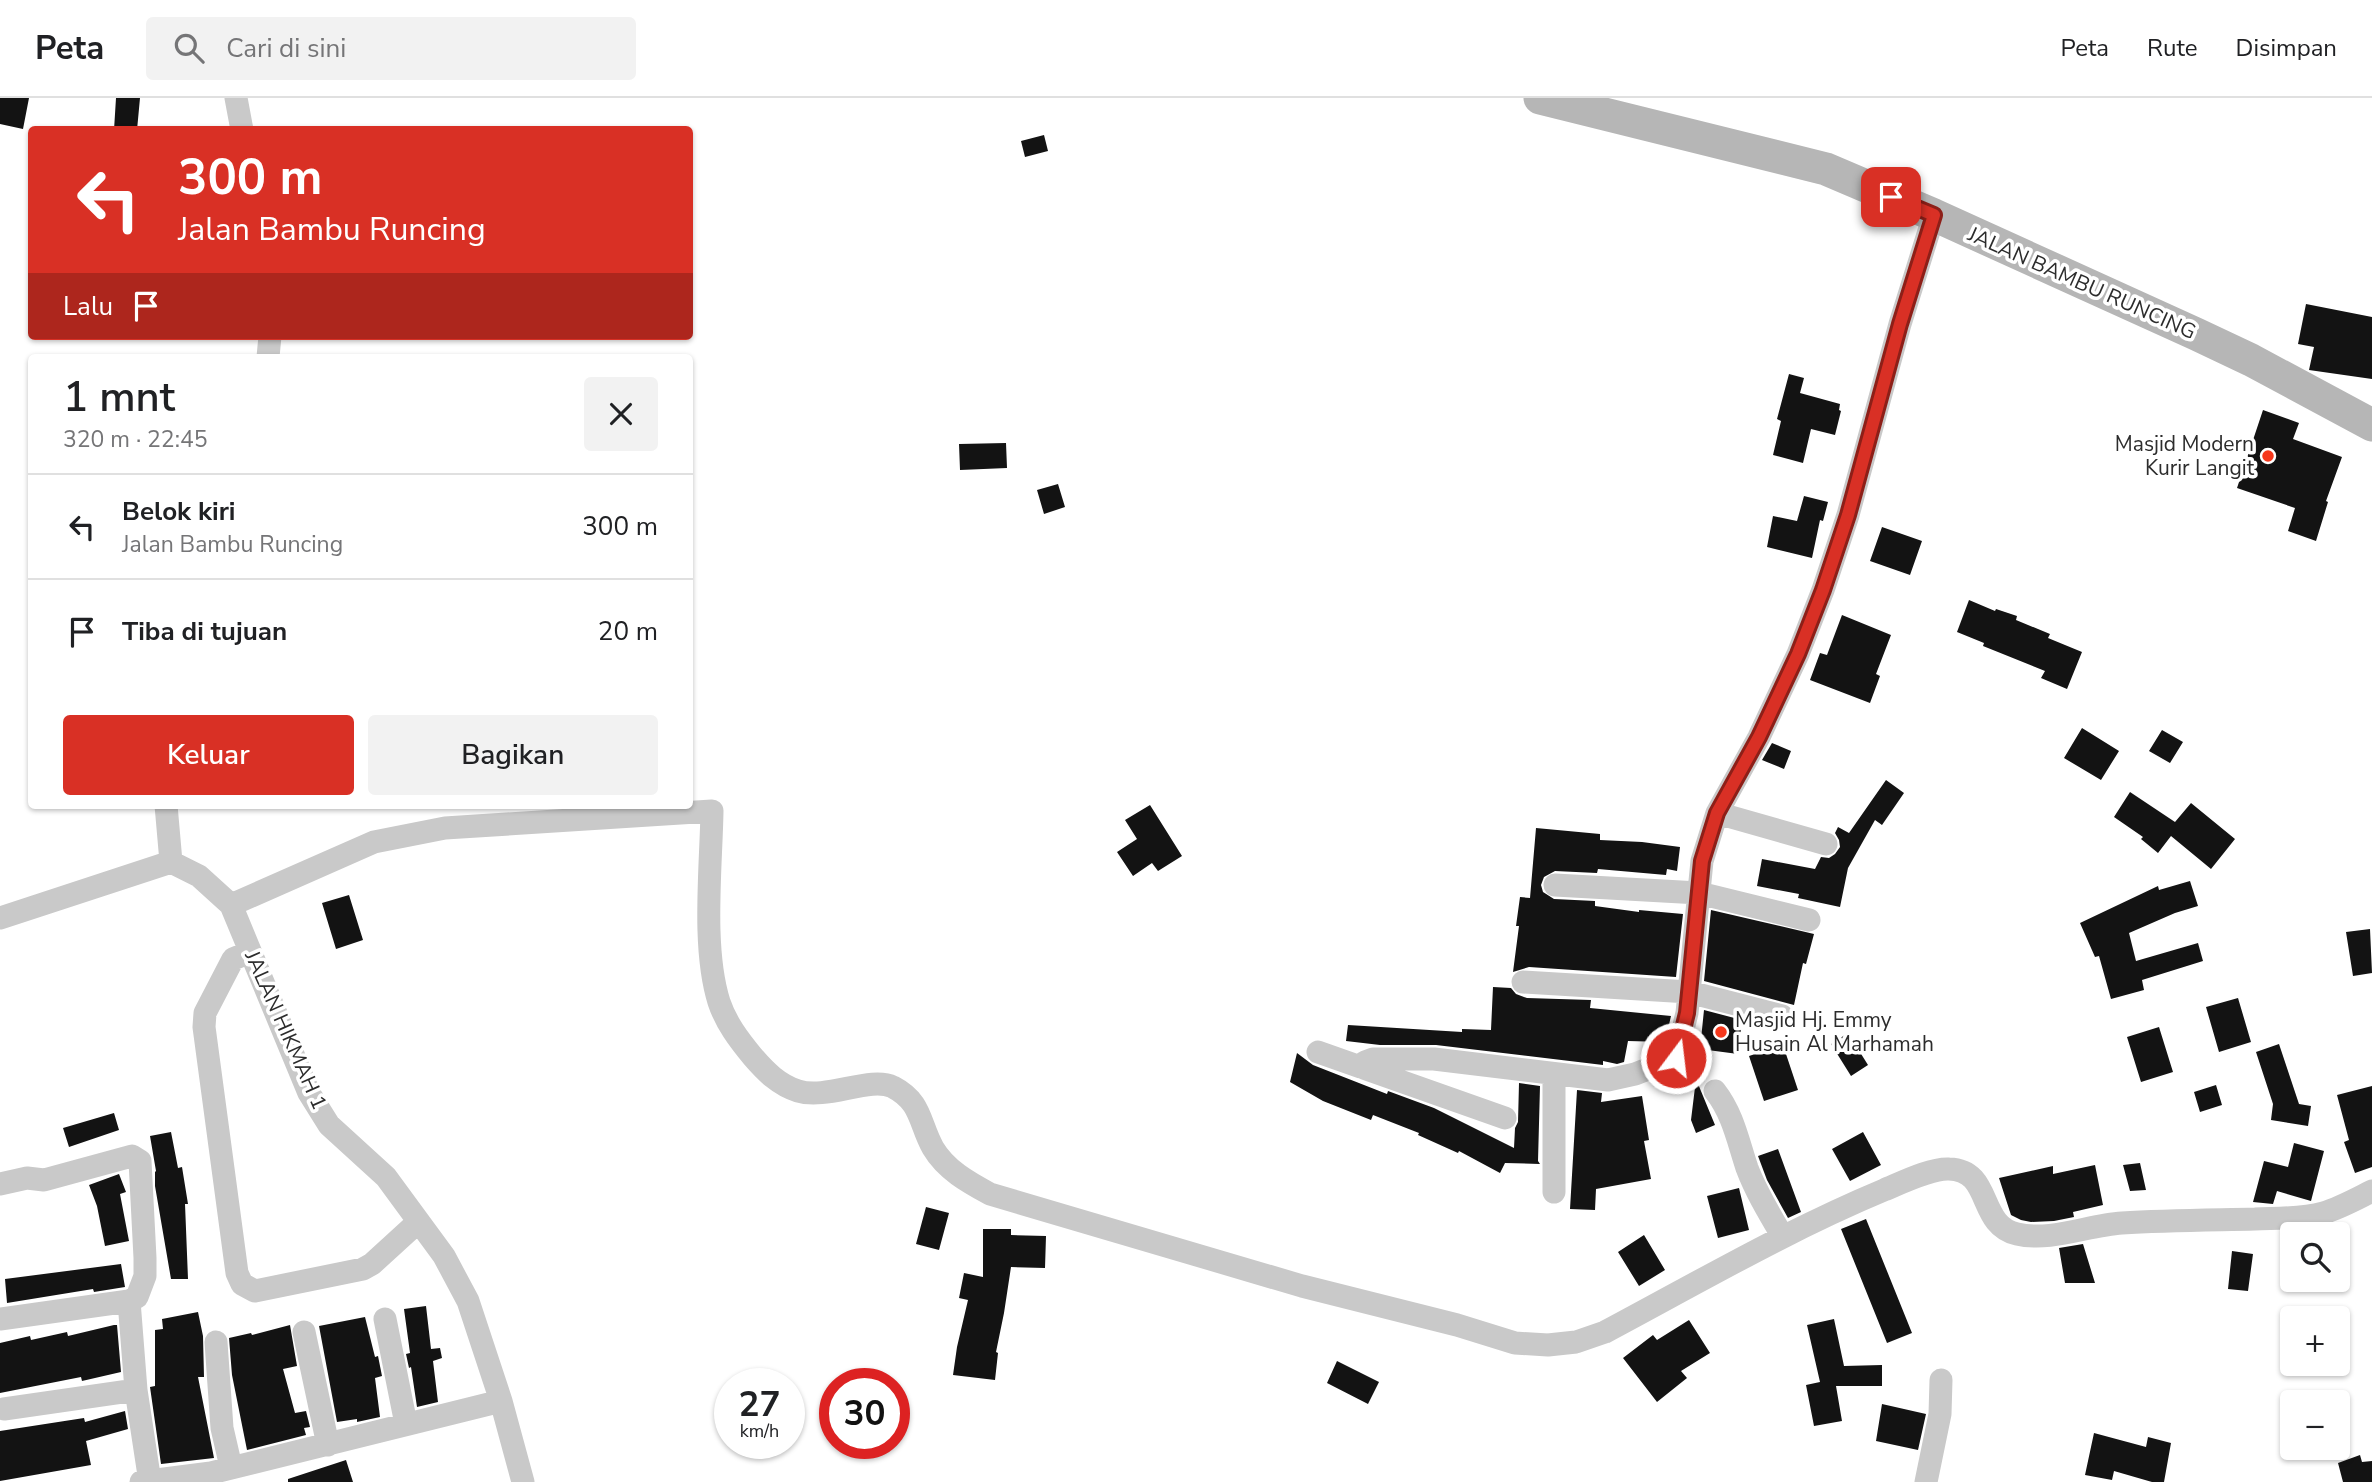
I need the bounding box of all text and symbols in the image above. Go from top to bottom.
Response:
search box [146,17,636,80]
text: Peta [35,26,104,71]
icon: search [170,29,208,67]
text: Cari di sini [226,31,346,66]
text: Peta [2060,32,2109,64]
text: Rute [2147,32,2198,64]
text: Disimpan [2236,32,2337,64]
text: 300 m [178,144,322,211]
icon: left [63,154,154,245]
pin [1861,167,1921,227]
icon: arrive [1872,178,1910,216]
text: Jalan Bambu Runcing [178,208,486,251]
street label: JALAN BAMBU RUNCING [1963,220,2200,346]
icon: arrive [127,287,165,325]
text: Lalu [63,289,113,324]
text: 1 mnt [63,369,175,426]
button: close [584,377,658,451]
text: 320 m · 22:45 [63,424,208,455]
place label: Masjid Modern Kurir Langit [2115,430,2255,482]
marker: Masjid Modern Kurir Langit [2260,448,2276,464]
text: Belok kiri [122,494,235,529]
icon: left [63,508,101,546]
text: 300 m [582,509,658,544]
text: Jalan Bambu Runcing [122,529,343,560]
icon: arrive [63,613,101,651]
text: Tiba di tujuan [122,614,287,649]
text: 20 m [598,614,658,649]
button: Keluar [63,715,354,795]
button: Bagikan [368,715,658,795]
street label: JALAN HIKMAH 1 [238,945,334,1114]
place label: Masjid Hj. Emmy Husain Al Marhamah [1735,1006,1934,1058]
position arrow [1639,1021,1713,1095]
marker: Masjid Hj. Emmy Husain Al Marhamah [1713,1024,1729,1040]
map controls [2280,1222,2350,1460]
button: search [2280,1222,2350,1292]
button: + [2280,1306,2350,1376]
speed limit sign: 30 [819,1368,910,1459]
text: 27 [738,1381,781,1428]
button: − [2280,1390,2350,1460]
text: km/h [740,1419,779,1443]

